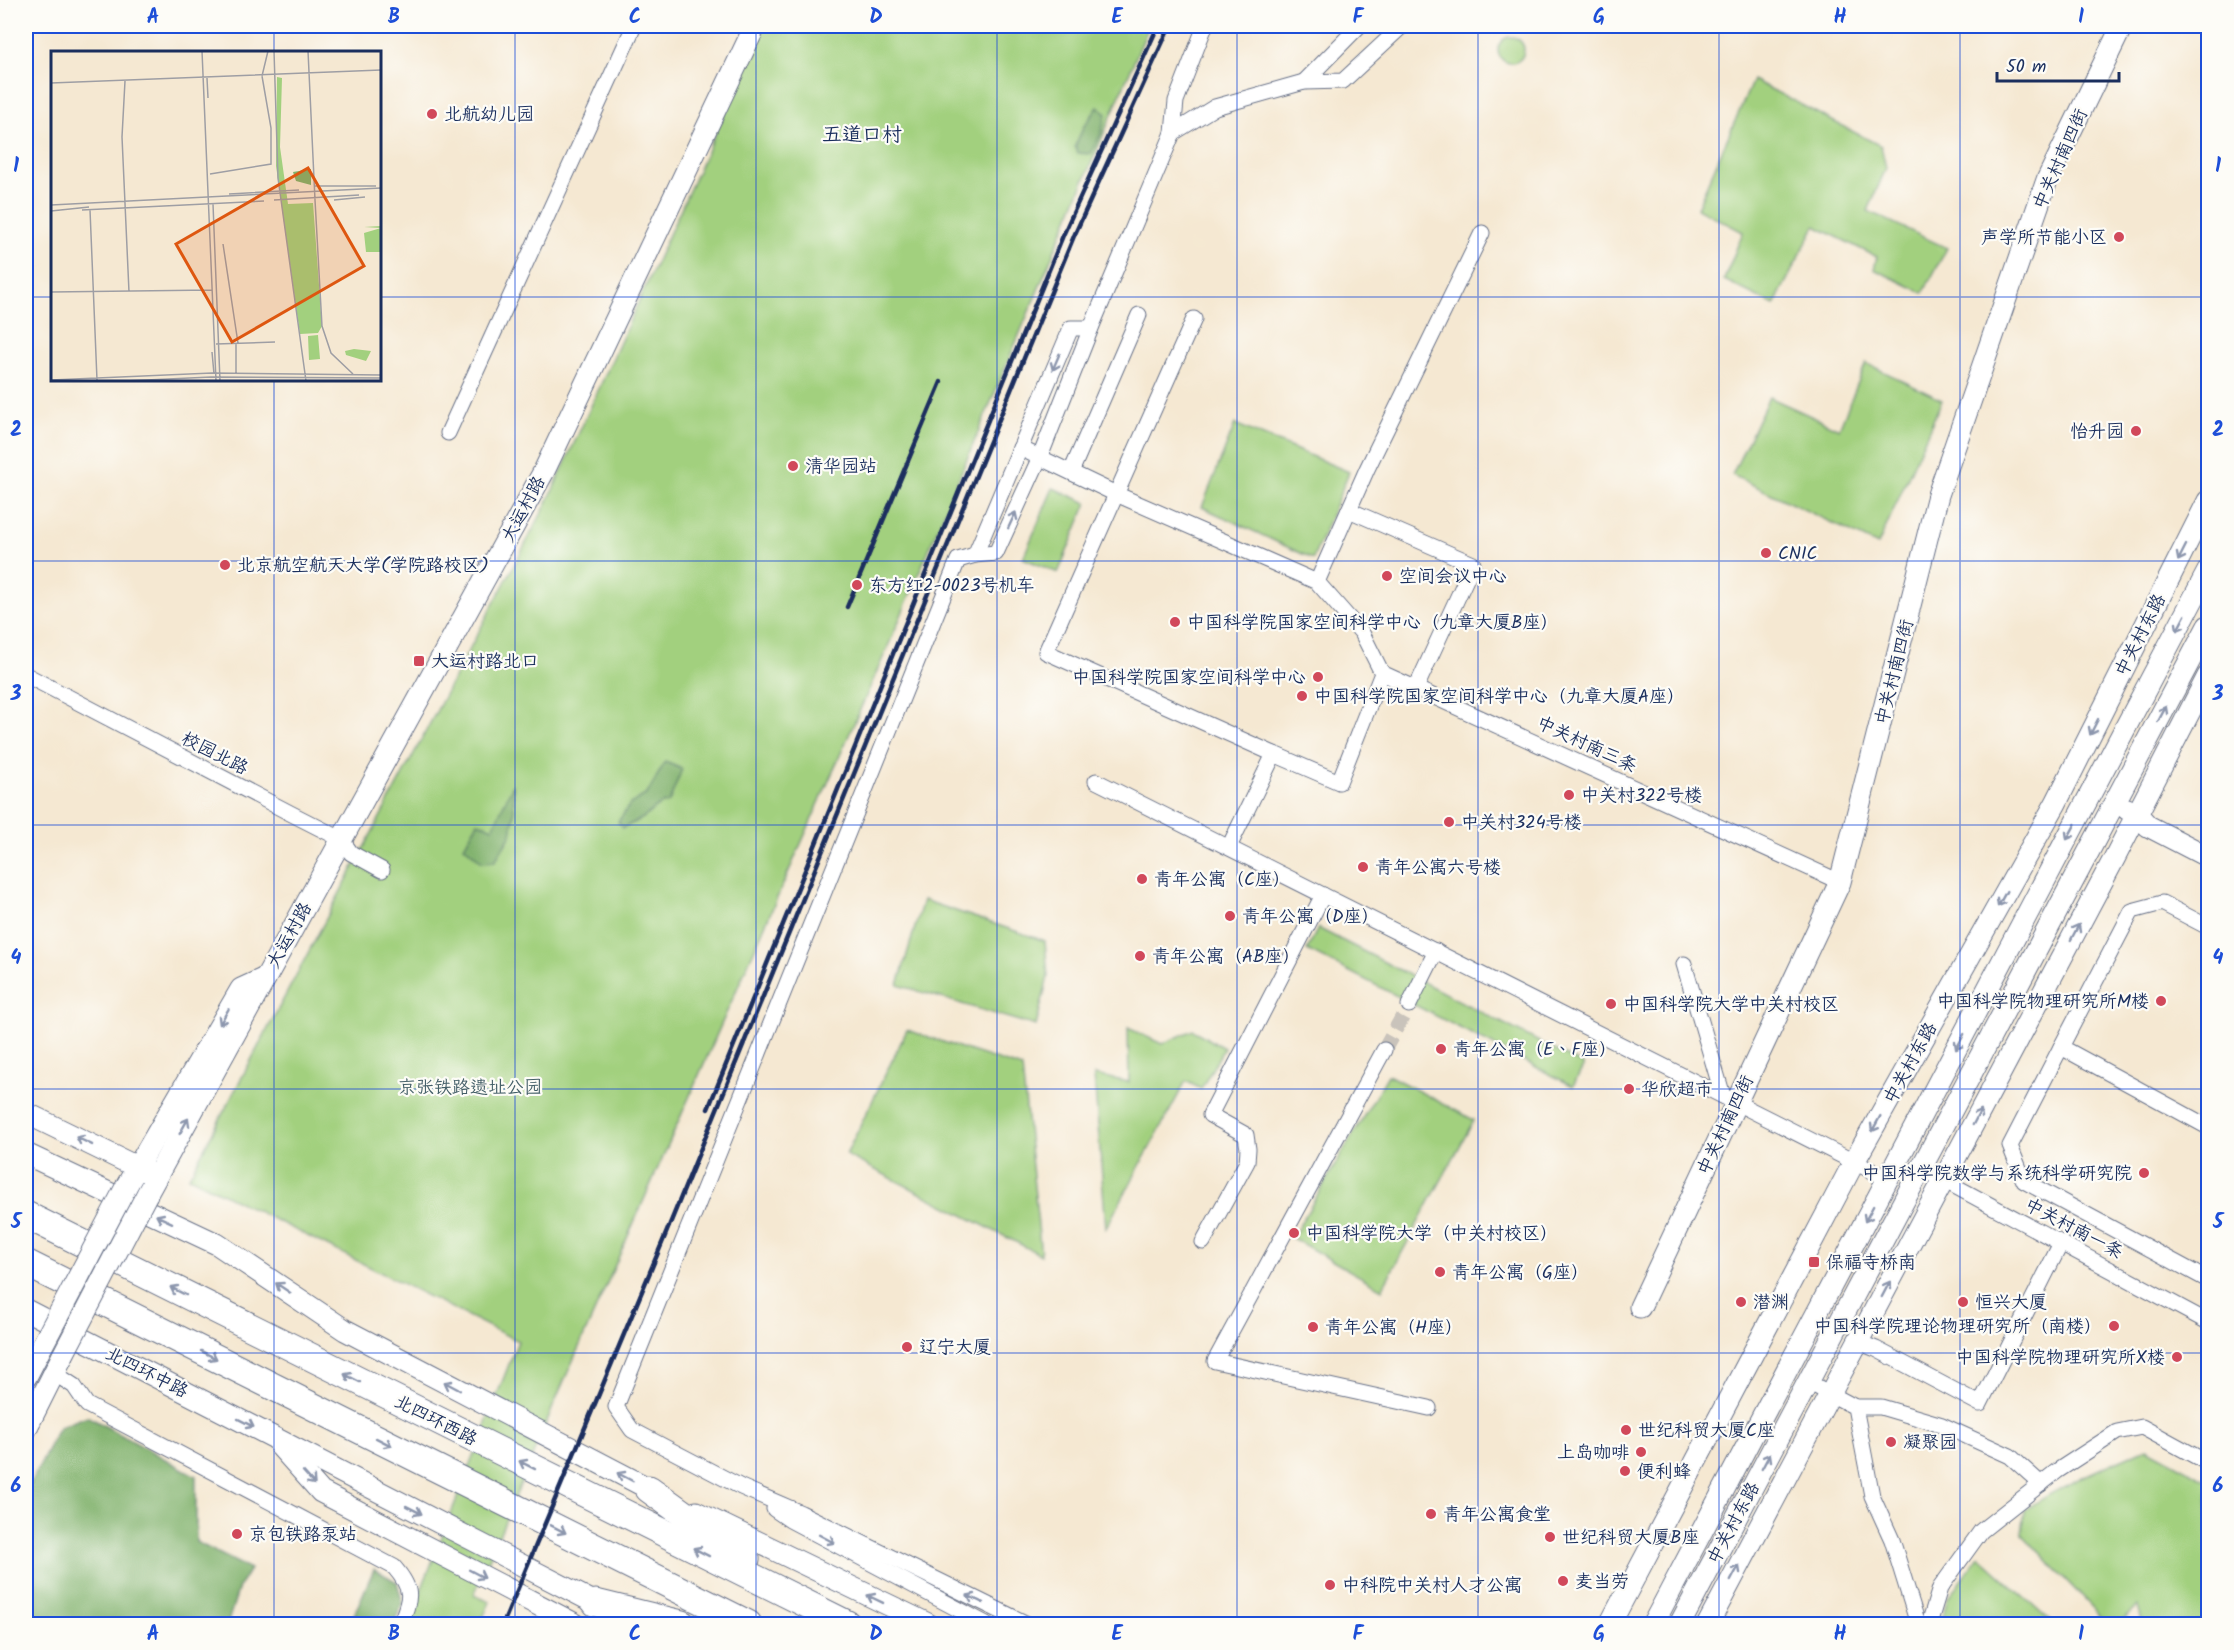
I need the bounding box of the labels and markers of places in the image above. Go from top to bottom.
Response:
place label: 北航幼儿园 [444,101,534,130]
marker: 北航幼儿园 [425,107,439,121]
place label: 声学所节能小区 [1981,224,2107,253]
marker: 声学所节能小区 [2112,230,2126,244]
place label: 怡升园 [2070,418,2124,447]
marker: 怡升园 [2129,424,2143,438]
place label: 清华园站 [805,453,877,482]
marker: 清华园站 [786,459,800,473]
place label: CNIC [1778,540,1817,569]
marker: CNIC [1759,546,1773,560]
place label: 北京航空航天大学(学院路校区) [237,552,489,581]
marker: 北京航空航天大学(学院路校区) [218,558,232,572]
place label: 空间会议中心 [1399,563,1507,592]
marker: 空间会议中心 [1380,569,1394,583]
place label: 东方红2-0023号机车 [869,572,1034,601]
marker: 东方红2-0023号机车 [850,578,864,592]
place label: 中国科学院国家空间科学中心（九章大厦B座） [1187,609,1558,638]
marker: 中国科学院国家空间科学中心（九章大厦B座） [1168,615,1182,629]
place label: 大运村路北口 [431,648,539,677]
marker: 大运村路北口 [412,654,426,668]
place label: 中国科学院国家空间科学中心 [1072,664,1306,693]
marker: 中国科学院国家空间科学中心 [1311,670,1325,684]
place label: 中国科学院国家空间科学中心（九章大厦A座） [1314,683,1685,712]
marker: 中国科学院国家空间科学中心（九章大厦A座） [1295,689,1309,703]
place label: 中关村322号楼 [1581,782,1702,811]
marker: 中关村322号楼 [1562,788,1576,802]
place label: 中关村324号楼 [1461,809,1582,838]
marker: 中关村324号楼 [1442,815,1456,829]
place label: 青年公寓六号楼 [1375,854,1501,883]
marker: 青年公寓六号楼 [1356,860,1370,874]
place label: 青年公寓（C座） [1154,866,1291,895]
marker: 青年公寓（C座） [1135,872,1149,886]
place label: 青年公寓（D座） [1242,903,1380,932]
marker: 青年公寓（D座） [1223,909,1237,923]
place label: 青年公寓（AB座） [1152,943,1300,972]
marker: 青年公寓（AB座） [1133,949,1147,963]
place label: 中国科学院物理研究所M楼 [1937,988,2149,1017]
place label: 中国科学院大学中关村校区 [1623,991,1839,1020]
marker: 中国科学院物理研究所M楼 [2154,994,2168,1008]
marker: 中国科学院大学中关村校区 [1604,997,1618,1011]
place label: 青年公寓（E、F座） [1453,1036,1617,1065]
marker: 青年公寓（E、F座） [1434,1042,1448,1056]
place label: 华欣超市 [1641,1076,1713,1105]
marker: 华欣超市 [1622,1082,1636,1096]
place label: 中国科学院数学与系统科学研究院 [1862,1160,2132,1189]
marker: 中国科学院数学与系统科学研究院 [2137,1166,2151,1180]
place label: 中国科学院大学（中关村校区） [1306,1220,1558,1249]
marker: 中国科学院大学（中关村校区） [1287,1226,1301,1240]
place label: 保福寺桥南 [1826,1249,1916,1278]
marker: 保福寺桥南 [1807,1255,1821,1269]
place label: 青年公寓（G座） [1452,1259,1589,1288]
marker: 青年公寓（G座） [1433,1265,1447,1279]
place label: 潜渊 [1753,1289,1789,1318]
place label: 恒兴大厦 [1975,1289,2047,1318]
marker: 潜渊 [1734,1295,1748,1309]
marker: 恒兴大厦 [1956,1295,1970,1309]
place label: 中国科学院理论物理研究所（南楼） [1814,1313,2102,1342]
place label: 青年公寓（H座） [1325,1314,1463,1343]
marker: 中国科学院理论物理研究所（南楼） [2107,1319,2121,1333]
marker: 青年公寓（H座） [1306,1320,1320,1334]
place label: 辽宁大厦 [919,1334,991,1363]
marker: 辽宁大厦 [900,1340,914,1354]
place label: 中国科学院物理研究所X楼 [1956,1344,2165,1373]
marker: 中国科学院物理研究所X楼 [2170,1350,2184,1364]
place label: 世纪科贸大厦C座 [1638,1417,1775,1446]
marker: 世纪科贸大厦C座 [1619,1423,1633,1437]
place label: 凝聚园 [1903,1429,1957,1458]
marker: 凝聚园 [1884,1435,1898,1449]
place label: 上岛咖啡 [1557,1439,1629,1468]
marker: 上岛咖啡 [1634,1445,1648,1459]
place label: 便利蜂 [1637,1458,1691,1487]
marker: 便利蜂 [1618,1464,1632,1478]
place label: 青年公寓食堂 [1443,1501,1551,1530]
marker: 青年公寓食堂 [1424,1507,1438,1521]
place label: 京包铁路泵站 [249,1521,357,1550]
place label: 世纪科贸大厦B座 [1562,1524,1699,1553]
marker: 京包铁路泵站 [230,1527,244,1541]
marker: 世纪科贸大厦B座 [1543,1530,1557,1544]
place label: 麦当劳 [1575,1568,1629,1597]
place label: 中科院中关村人才公寓 [1342,1572,1522,1601]
marker: 麦当劳 [1556,1574,1570,1588]
marker: 中科院中关村人才公寓 [1323,1578,1337,1592]

